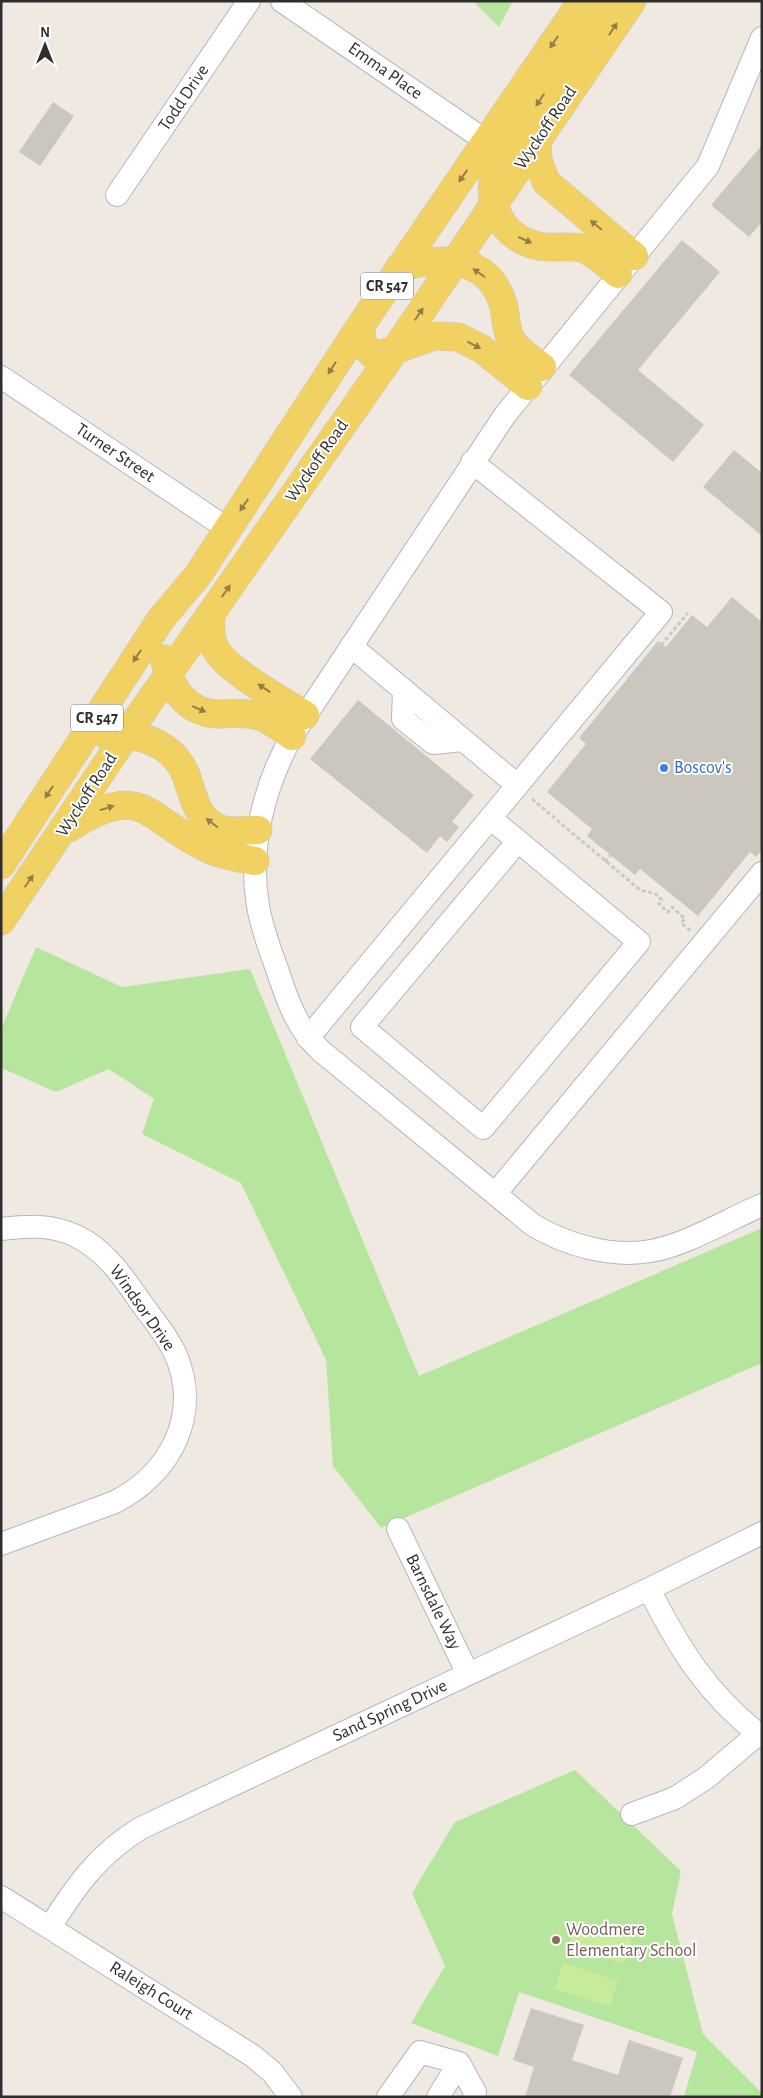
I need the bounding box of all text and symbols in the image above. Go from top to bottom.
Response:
north arrow [20,20,70,70]
one-way arrow [608,22,618,36]
text: N [40,26,50,40]
one-way arrow [549,35,559,48]
street label: Emma Place [345,39,425,103]
street label: Todd Drive [155,62,213,134]
street label: Wyckoff Road [512,83,580,173]
one-way arrow [535,93,544,107]
one-way arrow [458,169,468,183]
one-way arrow [590,220,603,231]
one-way arrow [518,237,532,245]
one-way arrow [472,268,486,278]
road number: CR 547 [361,272,413,300]
one-way arrow [414,308,424,321]
one-way arrow [467,341,481,349]
one-way arrow [327,361,337,375]
street label: Wyckoff Road [282,416,352,506]
street label: Turner Street [72,420,158,486]
one-way arrow [239,498,249,512]
one-way arrow [221,585,231,598]
one-way arrow [133,649,142,662]
one-way arrow [257,684,271,693]
road number: CR 547 [71,704,123,731]
one-way arrow [192,706,207,713]
street label: Wyckoff Road [53,750,121,840]
place label: Boscov's [674,759,732,777]
marker: Boscov's [658,762,670,774]
one-way arrow [44,786,54,799]
one-way arrow [99,804,114,812]
one-way arrow [206,818,219,829]
one-way arrow [24,874,34,888]
street label: Windsor Drive [106,1262,178,1354]
street label: Barnsdale Way [402,1551,464,1653]
street label: Sand Spring Drive [330,1677,450,1745]
place label: Woodmere Elementary School [566,1921,697,1960]
marker: Woodmere Elementary School [550,1934,562,1946]
street label: Raleigh Court [106,1958,196,2024]

